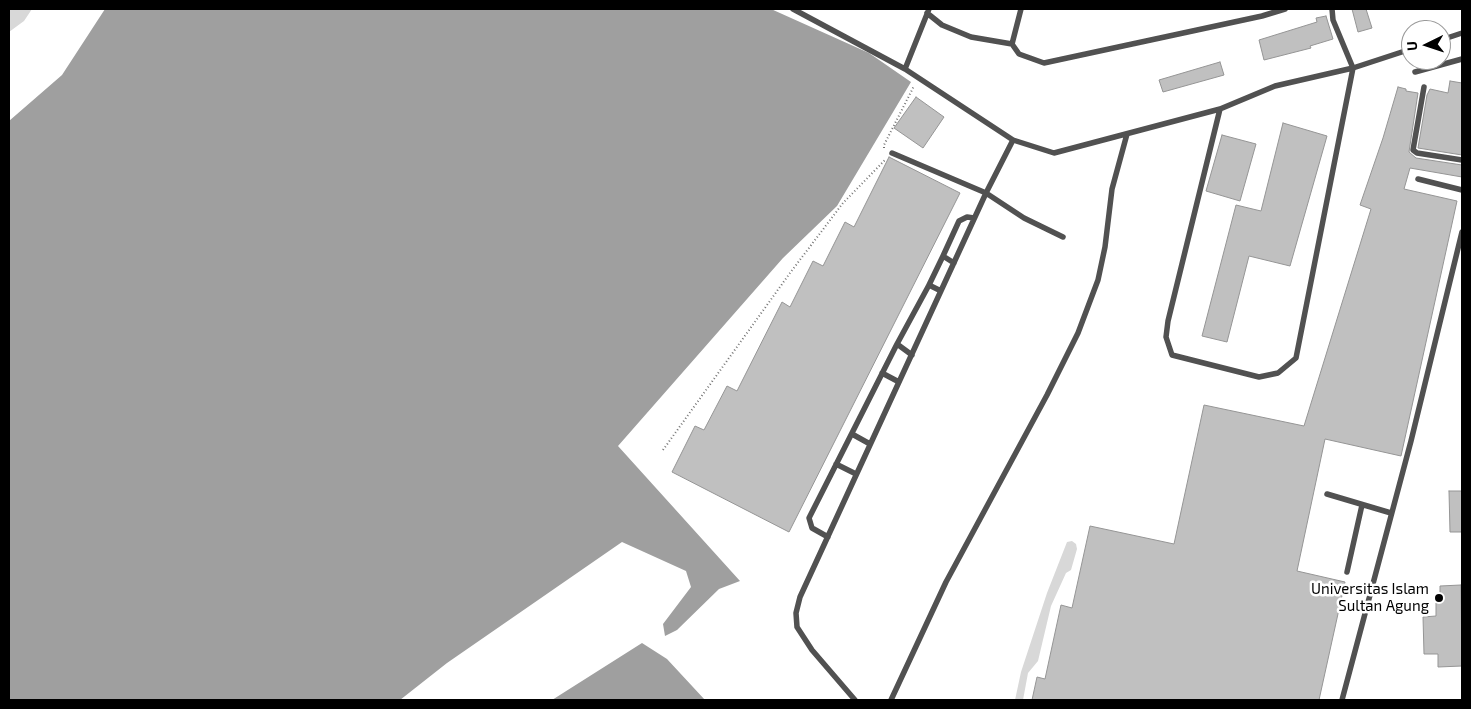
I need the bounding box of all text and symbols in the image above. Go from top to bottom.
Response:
north arrow [1401,20,1451,70]
text: U [1403,41,1420,51]
place label: Universitas Islam Sultan Agung [1311,580,1429,615]
marker: Universitas Islam Sultan Agung [1433,592,1445,604]

